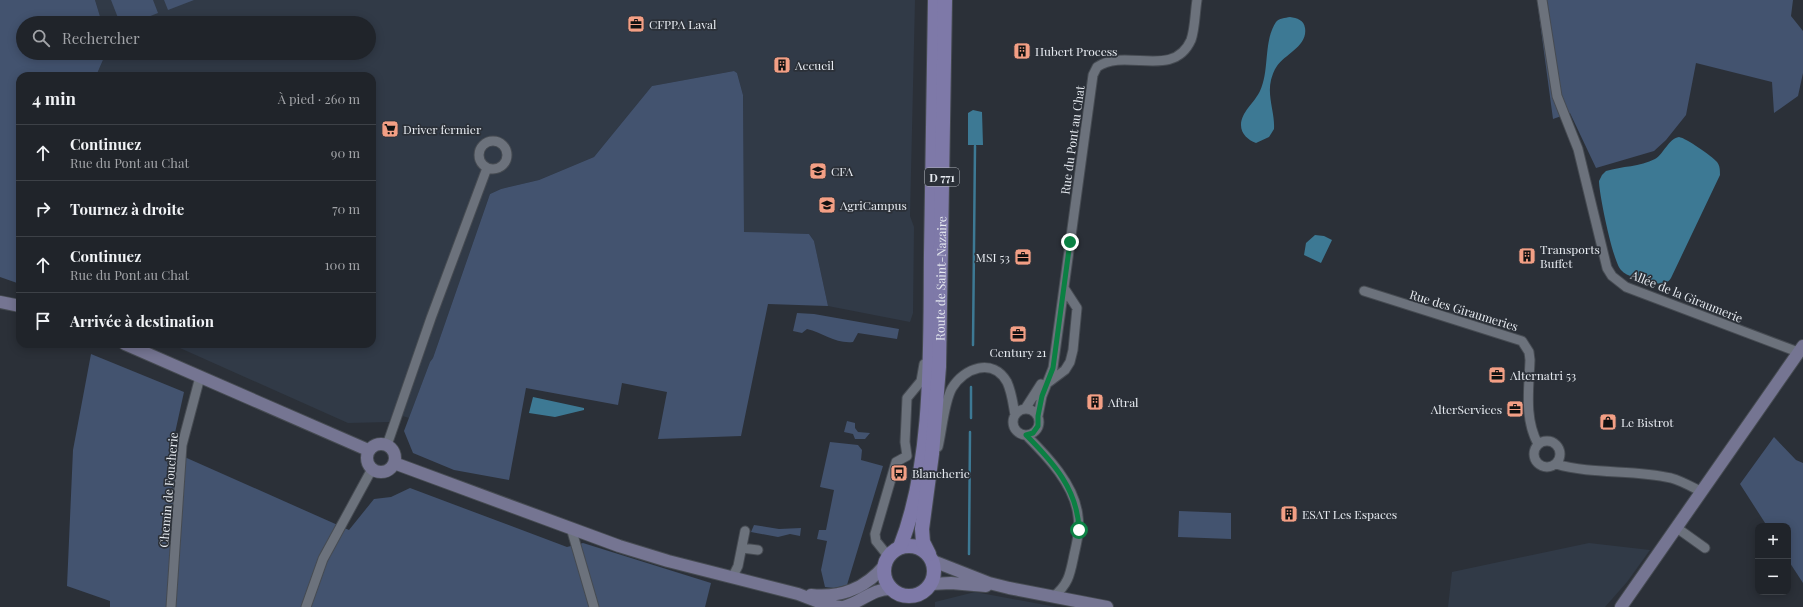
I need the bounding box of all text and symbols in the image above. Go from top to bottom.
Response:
office icon: CFPPA Laval [626,14,646,34]
search box [16,16,376,60]
place label: CFPPA Laval [649,16,717,32]
icon: search [30,27,52,49]
text: Rechercher [62,28,140,48]
building icon: Hubert Process [1012,41,1032,61]
place label: Hubert Process [1035,43,1117,59]
building icon: Accueil [772,55,792,75]
place label: Accueil [794,57,835,73]
street label: Rue du Pont au Chat [1056,84,1088,196]
text: 4 min [32,87,76,109]
text: À pied · 260 m [278,90,360,107]
supermarket icon: Driver fermier [380,119,400,139]
place label: Driver fermier [403,121,482,137]
text: Continuez [70,134,141,154]
icon: ahead [32,142,54,164]
text: 90 m [331,144,360,161]
text: Rue du Pont au Chat [70,154,189,171]
school or university icon: CFA [808,161,828,181]
place label: CFA [831,163,854,179]
road number: D 771 [925,168,959,186]
school or university icon: AgriCampus [817,195,837,215]
place label: AgriCampus [839,197,907,213]
icon: right [32,198,54,220]
text: Tournez à droite [70,199,184,219]
text: 70 m [332,200,360,217]
street label: Route de Saint-Nazaire [931,216,949,341]
route end [1061,233,1079,251]
place label: Transports Buffet [1540,241,1600,271]
text: Continuez [70,246,141,266]
building icon: Transports Buffet [1517,246,1537,266]
office icon: MSI 53 [1013,247,1033,267]
place label: MSI 53 [976,249,1010,265]
icon: ahead [32,254,54,276]
text: 100 m [325,256,360,273]
text: Rue du Pont au Chat [70,266,189,283]
street label: Allée de la Giraumerie [1628,266,1745,326]
street label: Rue des Giraumeries [1408,286,1520,334]
icon: arrive [32,310,54,332]
text: Arrivée à destination [70,311,214,331]
office icon: Century 21 [1008,324,1028,344]
place label: Century 21 [990,344,1047,360]
office icon: Alternatri 53 [1487,365,1507,385]
place label: Alternatri 53 [1509,367,1576,383]
building icon: Aftral [1085,392,1105,412]
place label: Aftral [1107,394,1139,410]
office icon: AlterServices [1505,399,1525,419]
place label: AlterServices [1430,401,1502,417]
shop icon: Le Bistrot [1598,412,1618,432]
place label: Le Bistrot [1621,414,1674,430]
street label: Chemin de Foucherie [155,432,181,548]
bus stop icon: Blancherie [889,463,909,483]
place label: Blancherie [912,465,970,481]
building icon: ESAT Les Espaces [1279,504,1299,524]
place label: ESAT Les Espaces [1302,506,1397,522]
route start [1070,521,1088,539]
map controls [1755,523,1791,595]
button: + [1755,523,1791,559]
button: − [1755,559,1791,595]

